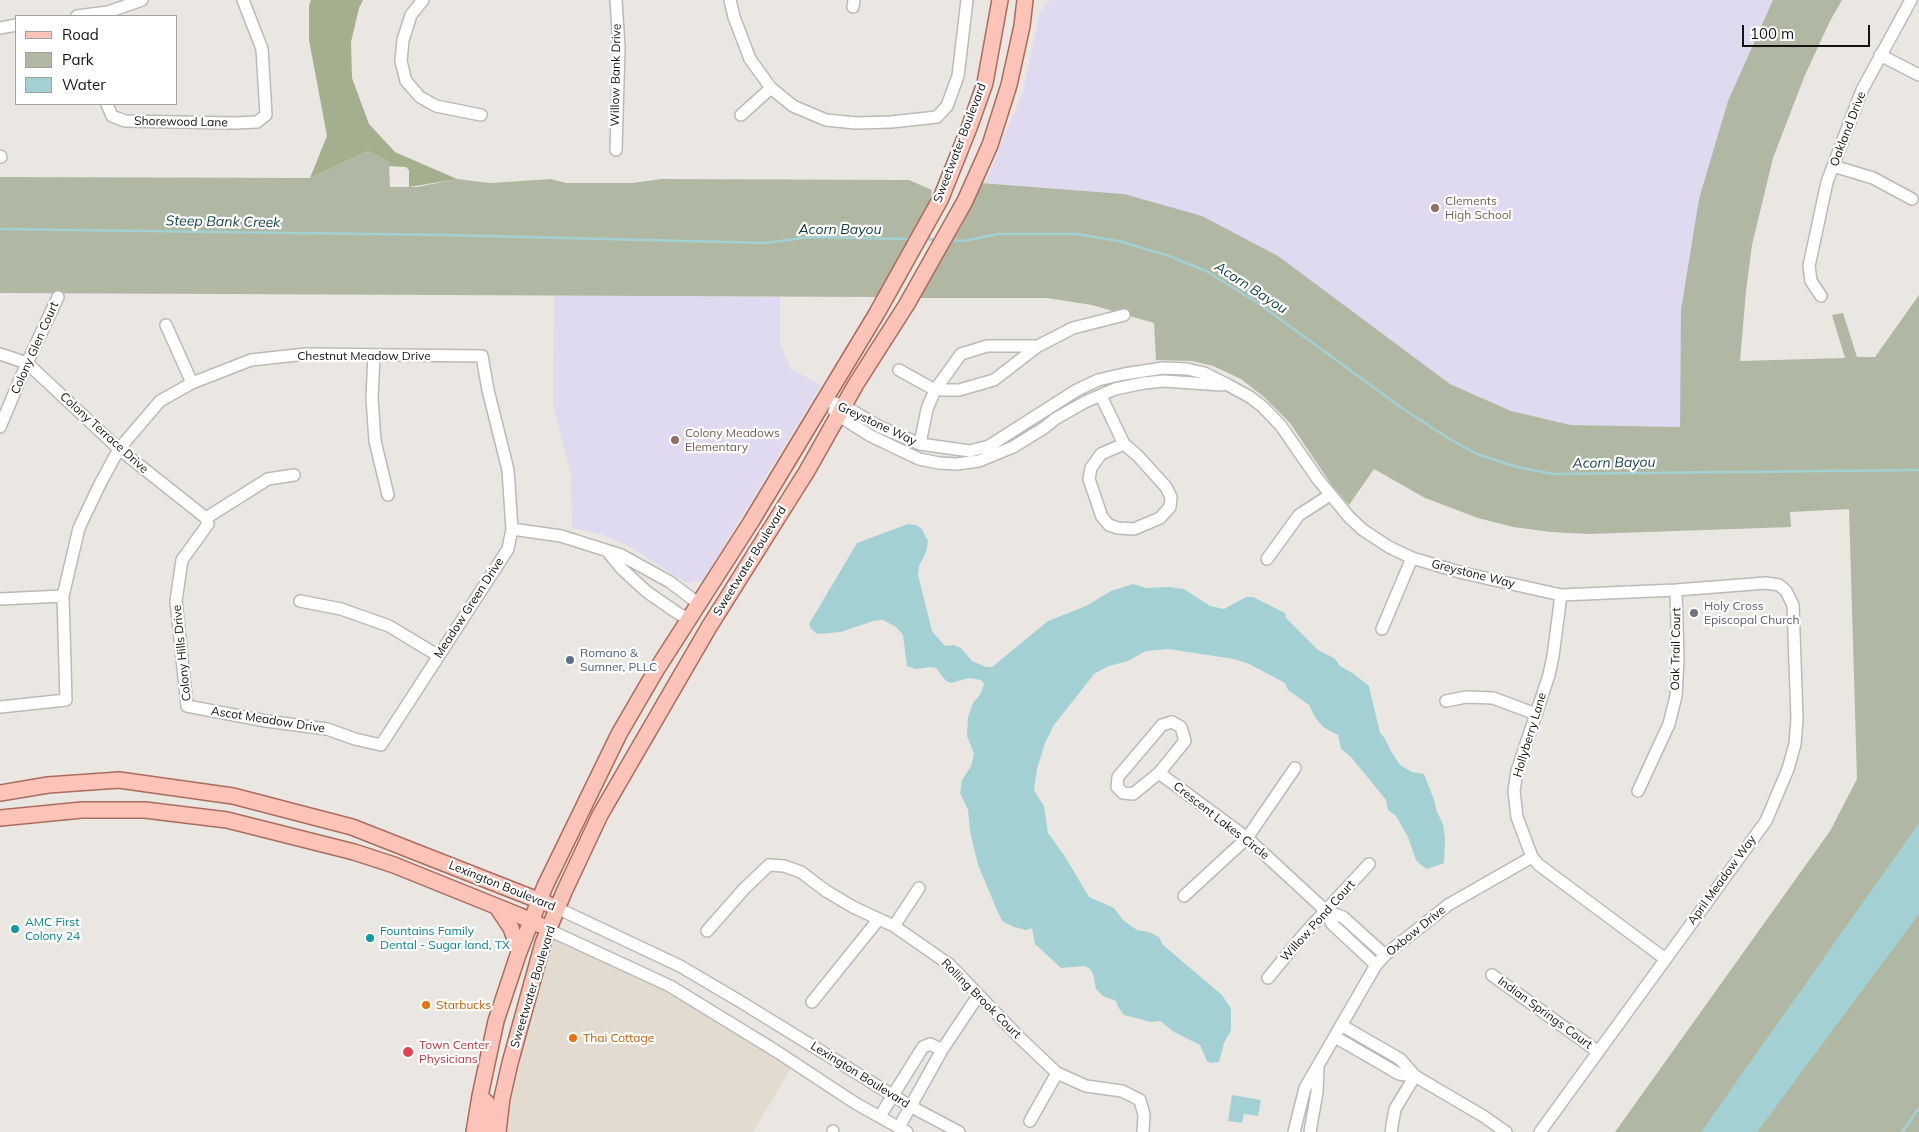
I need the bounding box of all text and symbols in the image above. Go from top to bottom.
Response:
legend [15,15,178,105]
scale bar [1744,15,1872,47]
street label: Willow Bank Drive [608,23,624,127]
text: 100 m [1750,24,1794,43]
text: Road [62,25,99,44]
text: Park [62,50,94,69]
text: Water [62,75,106,94]
street label: Sweetwater Boulevard [931,81,989,205]
street label: Oakland Drive [1827,90,1869,168]
street label: Shorewood Lane [134,114,228,130]
place label: Clements High School [1445,194,1511,222]
marker: Clements High School [1429,202,1441,214]
water label: Steep Bank Creek [165,213,281,231]
water label: Acorn Bayou [798,222,882,238]
water label: Acorn Bayou [1212,258,1290,318]
street label: Colony Glen Court [8,300,62,396]
street label: Chestnut Meadow Drive [297,349,431,363]
street label: Colony Terrace Drive [57,390,151,476]
street label: Greystone Way [835,399,919,449]
place label: Colony Meadows Elementary [685,426,780,454]
marker: Colony Meadows Elementary [669,434,681,446]
water label: Acorn Bayou [1572,454,1656,472]
street label: Sweetwater Boulevard [710,503,790,619]
street label: Meadow Green Drive [431,555,507,661]
street label: Greystone Way [1430,557,1516,591]
place label: Holy Cross Episcopal Church [1704,599,1800,627]
street label: Colony Hills Drive [170,604,194,702]
street label: Oak Trail Court [1668,607,1684,691]
marker: Holy Cross Episcopal Church [1688,607,1700,619]
place label: Romano & Sumner, PLLC [580,646,657,674]
marker: Romano & Sumner, PLLC [564,654,576,666]
street label: Hollyberry Lane [1510,691,1550,779]
street label: Ascot Meadow Drive [210,704,326,736]
street label: Crescent Lakes Circle [1170,779,1272,863]
street label: April Meadow Way [1685,833,1759,927]
street label: Lexington Boulevard [447,858,557,914]
street label: Willow Pond Court [1278,877,1358,965]
street label: Oxbow Drive [1383,903,1449,959]
place label: AMC First Colony 24 [25,915,80,943]
marker: AMC First Colony 24 [9,923,21,935]
place label: Fountains Family Dental - Sugar land, TX [380,924,510,952]
street label: Sweetwater Boulevard [508,924,558,1050]
marker: Fountains Family Dental - Sugar land, TX [364,932,376,944]
street label: Rolling Brook Court [938,956,1024,1042]
street label: Indian Springs Court [1495,974,1595,1052]
place label: Starbucks [436,998,491,1012]
marker: Starbucks [420,999,432,1011]
place label: Thai Cottage [583,1031,654,1045]
marker: Thai Cottage [567,1032,579,1044]
place label: Town Center Physicians [419,1038,489,1066]
street label: Lexington Boulevard [808,1039,912,1111]
marker: Town Center Physicians [401,1045,415,1059]

